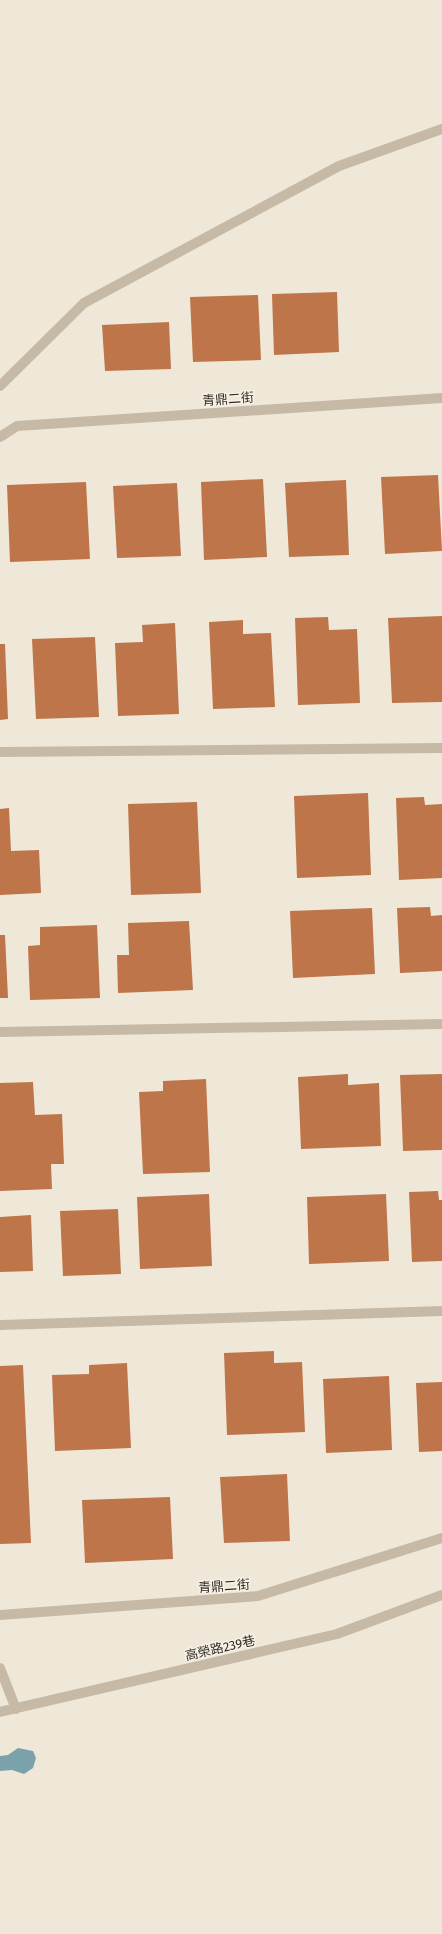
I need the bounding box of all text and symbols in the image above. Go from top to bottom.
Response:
street label: 青鼎二街 [202,390,254,408]
street label: 青鼎二街 [198,1577,250,1595]
street label: 高榮路239巷 [183,1633,257,1663]

